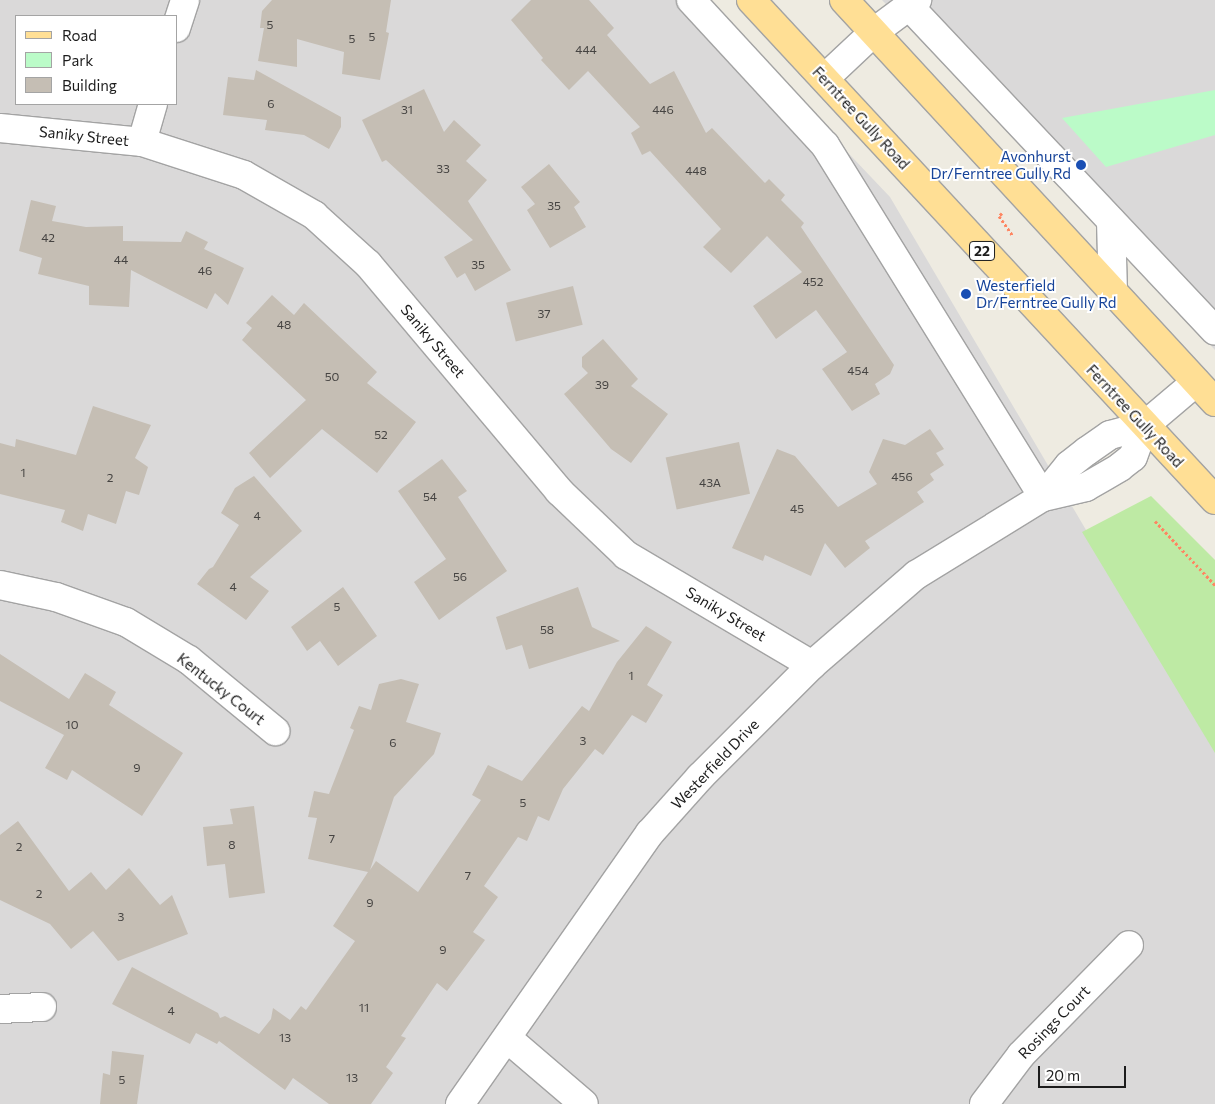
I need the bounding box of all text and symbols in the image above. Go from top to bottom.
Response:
legend [15,15,178,105]
house number: 5 [267,18,273,32]
text: Road [62,26,97,44]
house number: 5 [369,30,375,44]
house number: 5 [349,32,355,46]
house number: 444 [575,43,597,57]
text: Park [62,51,93,69]
street label: Ferntree Gully Road [809,63,913,173]
text: Building [62,76,117,94]
house number: 6 [267,97,275,111]
house number: 31 [401,103,413,117]
house number: 446 [652,103,674,117]
street label: Saniky Street [38,122,130,150]
place label: Avonhurst Dr/Ferntree Gully Rd [931,147,1071,182]
marker: Avonhurst Dr/Ferntree Gully Rd [1075,159,1087,171]
house number: 33 [436,162,450,176]
house number: 448 [685,164,707,178]
house number: 35 [547,199,561,213]
house number: 42 [41,231,55,245]
road number: 22 [968,240,996,262]
house number: 44 [114,253,128,267]
house number: 35 [471,258,485,272]
house number: 46 [198,264,212,278]
house number: 452 [803,275,823,289]
place label: Westerfield Dr/Ferntree Gully Rd [976,276,1116,311]
marker: Westerfield Dr/Ferntree Gully Rd [960,288,972,300]
street label: Saniky Street [397,301,469,381]
house number: 37 [537,307,551,321]
house number: 48 [277,318,291,332]
street label: Ferntree Gully Road [1083,361,1187,471]
house number: 454 [847,364,869,378]
house number: 50 [325,370,339,384]
house number: 39 [595,378,609,392]
house number: 52 [374,428,388,442]
house number: 1 [20,466,26,480]
house number: 456 [891,470,913,484]
house number: 2 [107,471,113,485]
house number: 43A [699,476,721,490]
house number: 54 [423,490,437,504]
house number: 45 [790,502,804,516]
house number: 4 [253,509,261,523]
house number: 56 [453,570,467,584]
house number: 4 [229,580,237,594]
street label: Saniky Street [683,583,769,645]
house number: 5 [334,600,340,614]
house number: 58 [540,623,554,637]
street label: Kentucky Court [173,649,269,729]
house number: 1 [628,669,634,683]
street label: Westerfield Drive [667,715,763,813]
house number: 10 [66,718,78,732]
house number: 3 [580,734,586,748]
house number: 6 [389,736,397,750]
house number: 9 [133,761,141,775]
house number: 5 [520,796,526,810]
house number: 7 [329,832,335,846]
house number: 8 [228,838,236,852]
house number: 2 [16,840,22,854]
house number: 7 [465,869,471,883]
house number: 2 [36,887,42,901]
house number: 9 [366,896,374,910]
house number: 3 [118,910,124,924]
house number: 9 [439,943,447,957]
street label: Rosings Court [1014,981,1094,1063]
house number: 11 [359,1001,369,1015]
house number: 4 [167,1004,175,1018]
house number: 13 [279,1031,291,1045]
scale bar [1040,1056,1128,1088]
text: 20 m [1046,1066,1080,1084]
house number: 13 [346,1071,358,1085]
house number: 5 [119,1073,125,1087]

